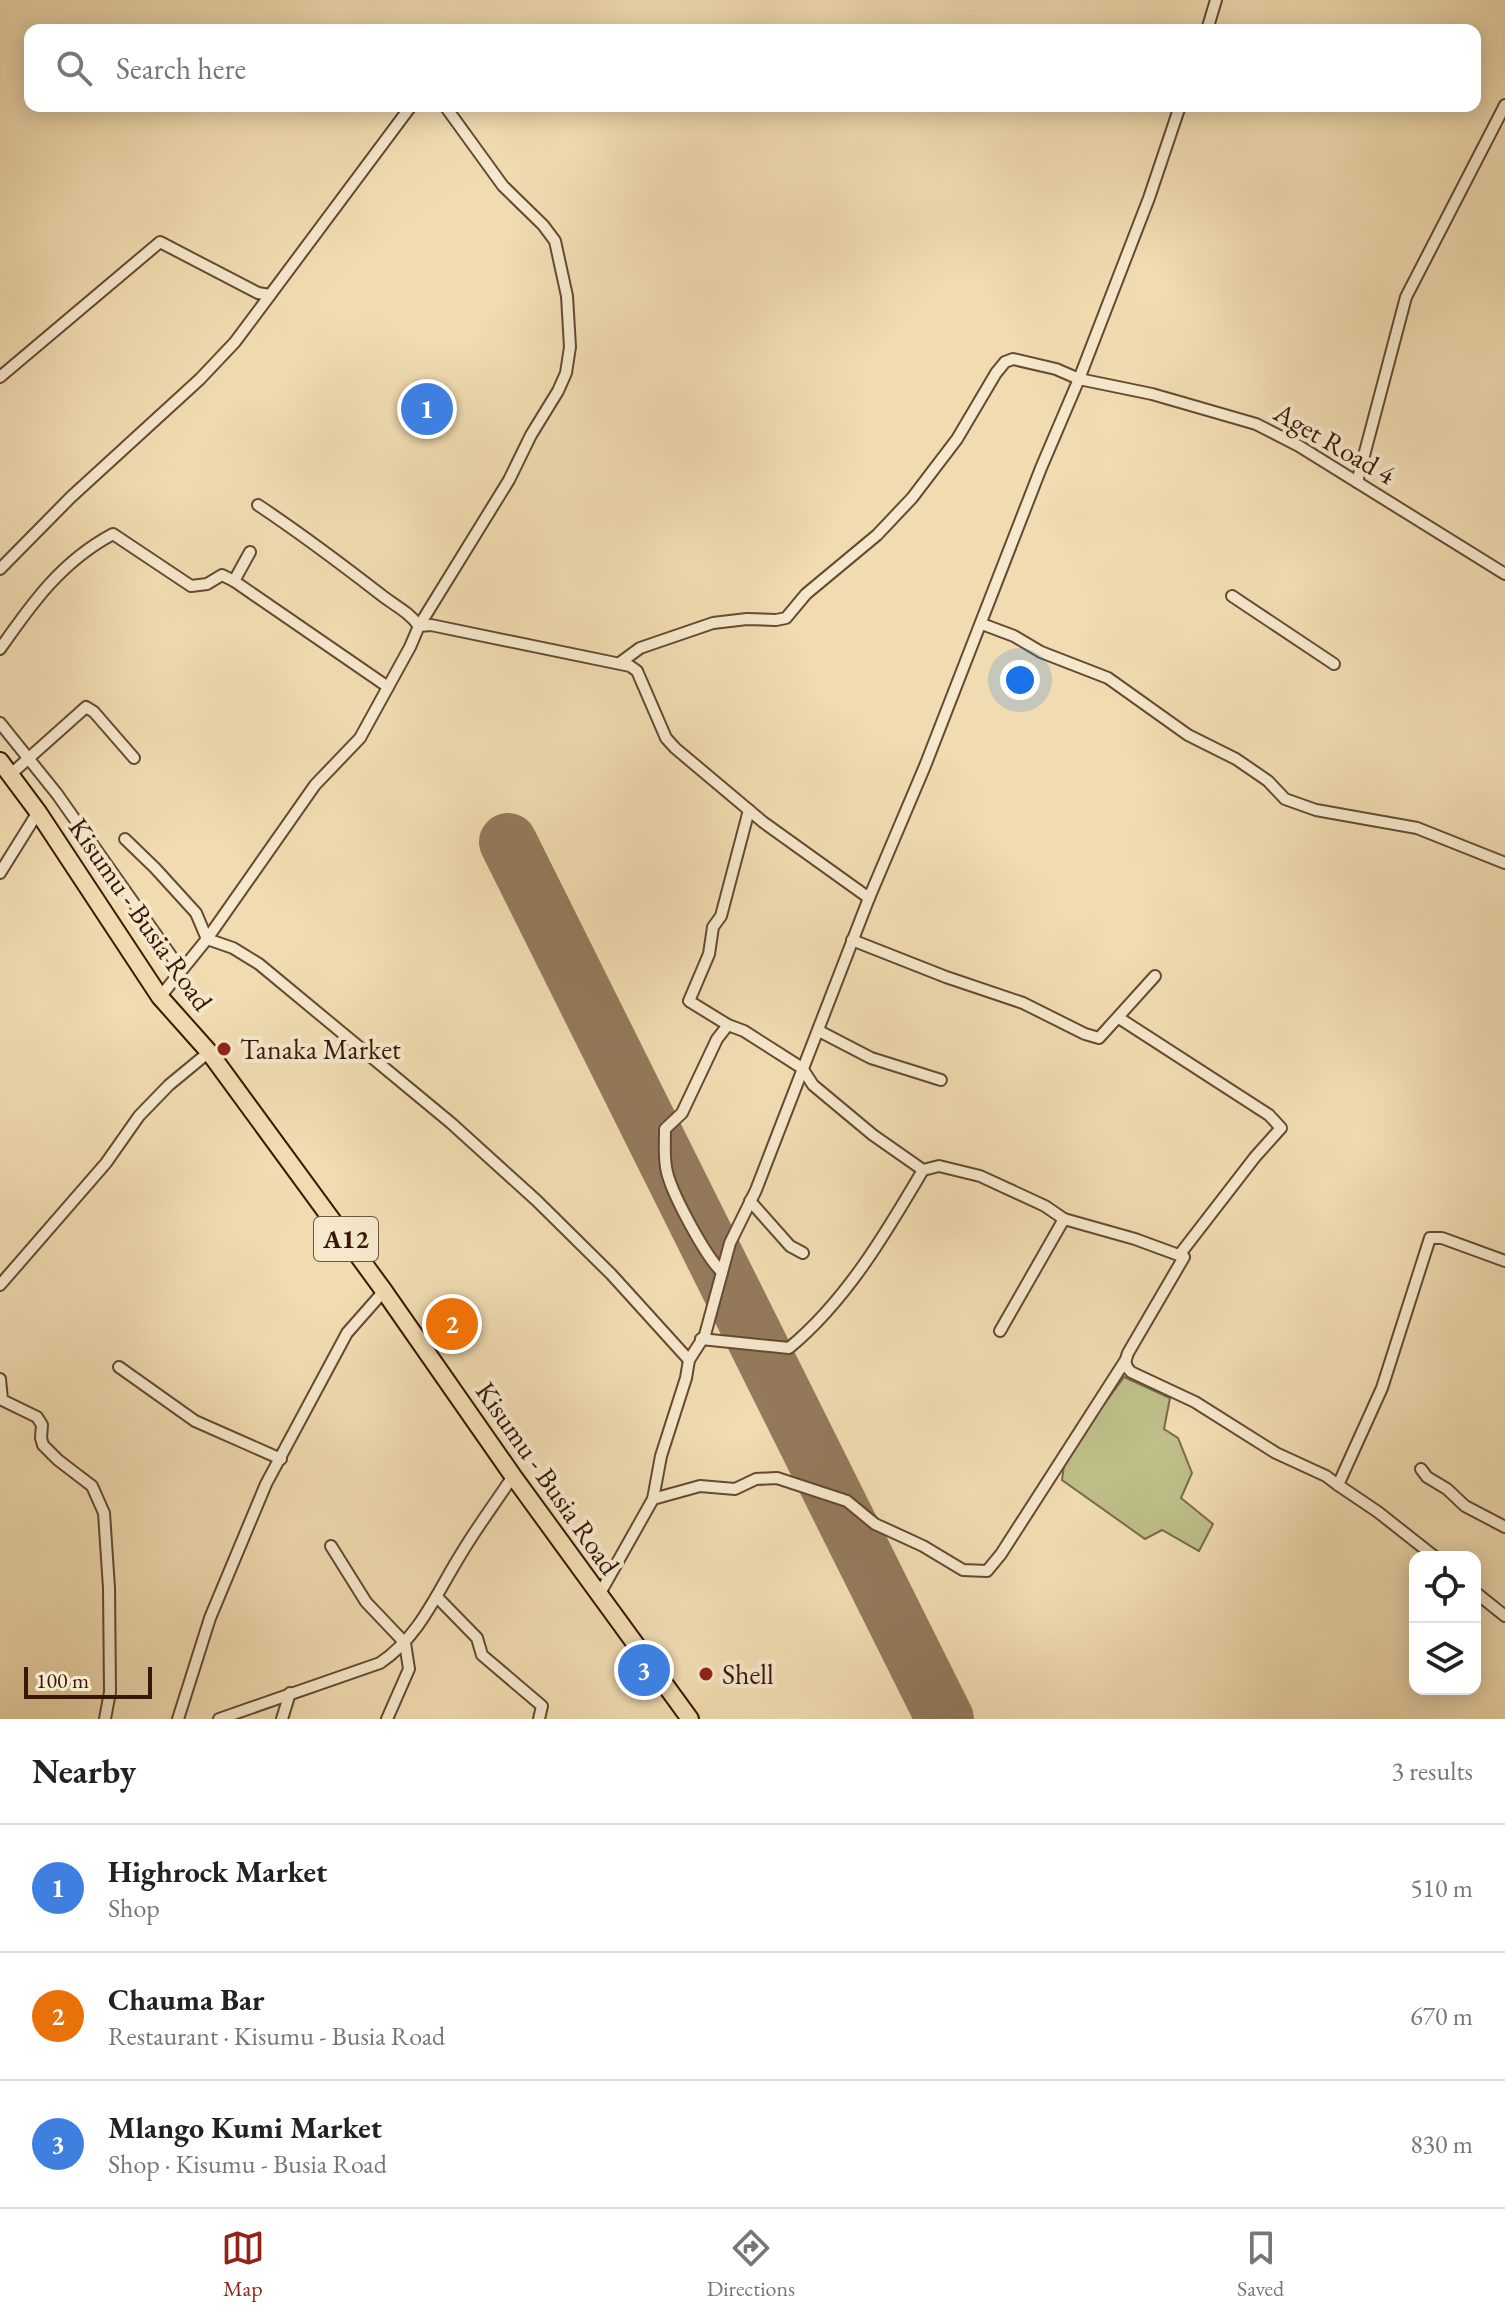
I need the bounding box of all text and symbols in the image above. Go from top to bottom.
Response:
search box [24,24,1481,112]
icon: search [52,46,96,90]
text: Search here [116,49,246,88]
pin: 1 [401,379,453,439]
street label: Aget Road 4 [1267,393,1403,492]
your location [1000,660,1040,700]
street label: Kisumu - Busia Road [61,810,221,1018]
place label: Tanaka Market [240,1031,401,1067]
marker: Tanaka Market [215,1040,233,1058]
road number: A12 [314,1217,378,1261]
pin: 2 [426,1294,478,1354]
street label: Kisumu - Busia Road [468,1374,628,1582]
map controls [1409,1551,1481,1695]
button: locate [1409,1551,1481,1623]
button: layers [1409,1623,1481,1695]
pin: 3 [618,1640,670,1700]
place label: Shell [722,1656,774,1692]
scale bar [24,1663,152,1699]
marker: Shell [697,1665,715,1683]
text: 100 m [36,1666,89,1695]
text: Nearby [32,1749,136,1793]
text: 3 results [1392,1754,1473,1788]
text: Highrock Market [108,1852,327,1891]
text: 1 [51,1871,65,1905]
text: 510 m [1410,1871,1473,1905]
text: Shop [108,1891,160,1925]
text: Chauma Bar [108,1980,265,2019]
text: 2 [51,1999,65,2033]
text: 670 m [1410,1999,1473,2033]
text: Restaurant · Kisumu - Busia Road [108,2019,445,2053]
text: Mlango Kumi Market [108,2108,382,2147]
text: 3 [51,2127,65,2161]
text: 830 m [1410,2127,1473,2161]
text: Shop · Kisumu - Busia Road [108,2147,387,2181]
tab: Map [221,2226,265,2303]
tab: Directions [707,2226,795,2303]
tab: Saved [1237,2226,1284,2303]

